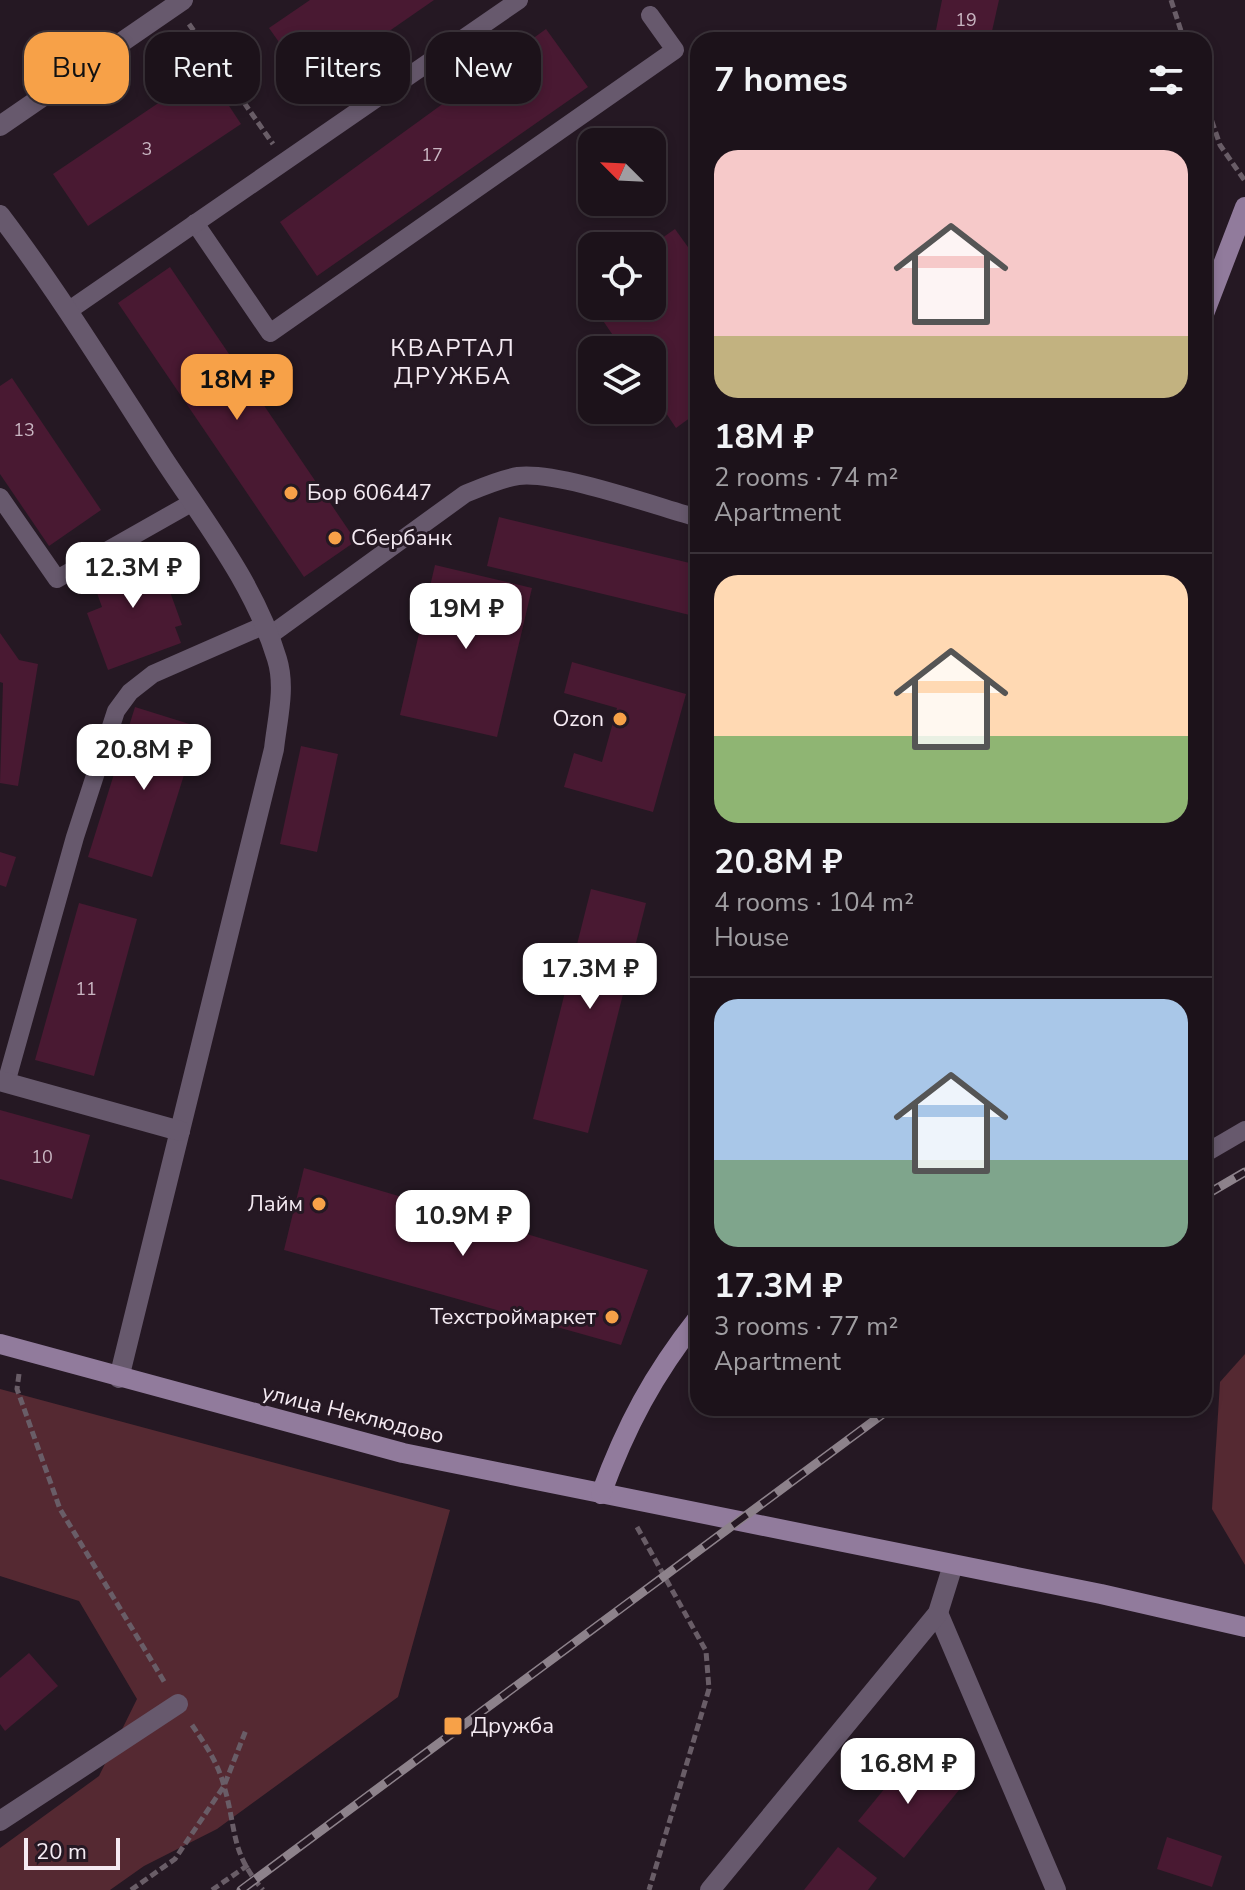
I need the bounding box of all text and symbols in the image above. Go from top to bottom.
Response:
house number: 19 [955,8,977,32]
chip: Buy [24,32,129,104]
chip: Rent [145,32,260,104]
chip: Filters [276,32,410,104]
chip: New [426,32,541,104]
text: 7 homes [714,57,848,103]
icon: filters [1144,58,1188,102]
north arrow [578,128,666,216]
map controls [578,128,666,424]
house number: 3 [142,137,152,161]
house number: 17 [421,143,443,167]
icon: home [879,202,1023,346]
button: locate [578,232,666,320]
district label: КВАРТАЛ ДРУЖБА [390,332,516,392]
button: layers [578,336,666,424]
pin: 18M ₽ [181,354,293,422]
text: 18M ₽ [199,362,275,397]
text: 18M ₽ [714,414,814,460]
house number: 13 [13,418,35,442]
text: 2 rooms · 74 m² [714,460,898,495]
place label: Бор 606447 [307,478,432,508]
marker: Бор 606447 [282,484,300,502]
text: Apartment [714,495,841,530]
place label: Сбербанк [351,523,452,553]
marker: Сбербанк [326,529,344,547]
pin: 12.3M ₽ [59,542,207,610]
text: 12.3M ₽ [84,550,182,585]
pin: 19M ₽ [410,583,522,651]
text: 19M ₽ [428,591,504,626]
icon: home [879,627,1023,771]
place label: Ozon [552,704,604,734]
marker: Ozon [611,710,629,728]
pin: 20.8M ₽ [70,724,218,792]
text: 20.8M ₽ [95,732,193,767]
text: 20.8M ₽ [714,839,843,885]
text: 4 rooms · 104 m² [714,885,914,920]
text: House [714,920,789,955]
pin: 17.3M ₽ [516,943,664,1011]
text: 17.3M ₽ [541,951,639,986]
house number: 11 [75,977,97,1001]
icon: home [879,1051,1023,1195]
house number: 10 [31,1145,53,1169]
place label: Лайм [247,1189,303,1219]
pin: 10.9M ₽ [389,1190,537,1258]
marker: Лайм [310,1195,328,1213]
text: 10.9M ₽ [414,1198,512,1233]
text: 17.3M ₽ [714,1263,843,1309]
place label: Техстроймаркет [430,1302,596,1332]
marker: Техстроймаркет [603,1308,621,1326]
text: 3 rooms · 77 m² [714,1309,898,1344]
text: Apartment [714,1344,841,1379]
street label: улица Неклюдово [259,1377,447,1451]
place label: Дружба [471,1711,554,1741]
marker: Дружба [442,1715,464,1737]
pin: 16.8M ₽ [834,1738,982,1806]
text: 16.8M ₽ [859,1746,957,1781]
scale bar [24,1834,120,1870]
text: 20 m [36,1837,87,1867]

